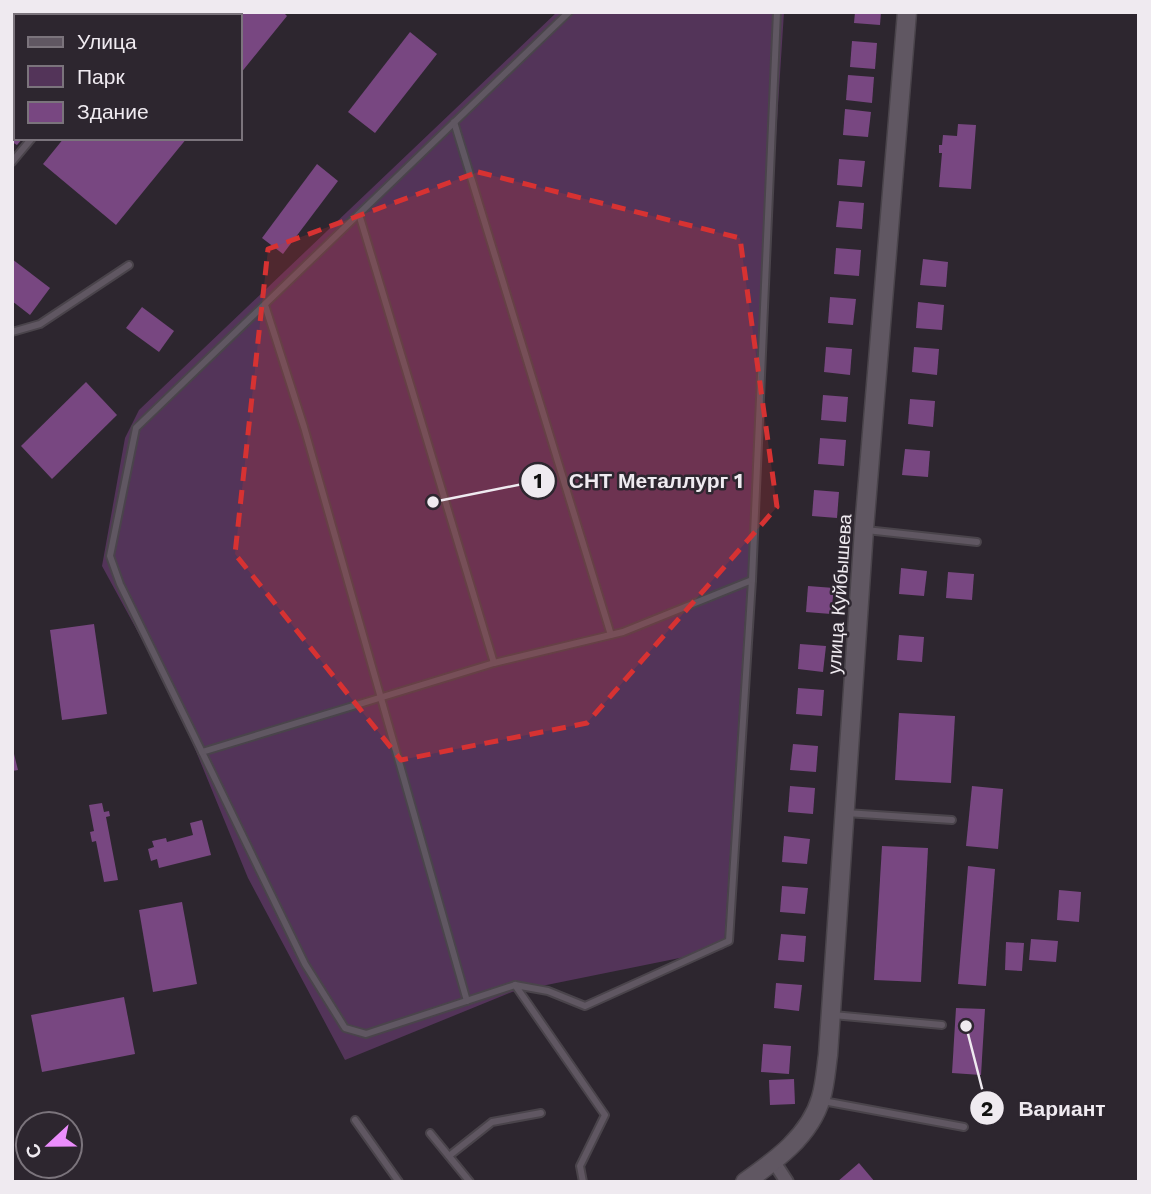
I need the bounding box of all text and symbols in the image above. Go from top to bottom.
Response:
legend [14,14,242,140]
text: Улица [77,29,137,54]
text: Парк [77,64,125,89]
text: Здание [77,99,149,124]
callout: СНТ Металлург 1 [520,460,758,502]
text: 1 [533,468,543,493]
text: СНТ Металлург 1 [569,468,743,493]
street label: улица Куйбышева [822,513,857,675]
callout: Вариант [969,1087,1119,1129]
text: 2 [981,1096,993,1121]
text: Вариант [1018,1096,1106,1121]
north arrow [14,1110,84,1180]
text: С [20,1140,47,1162]

